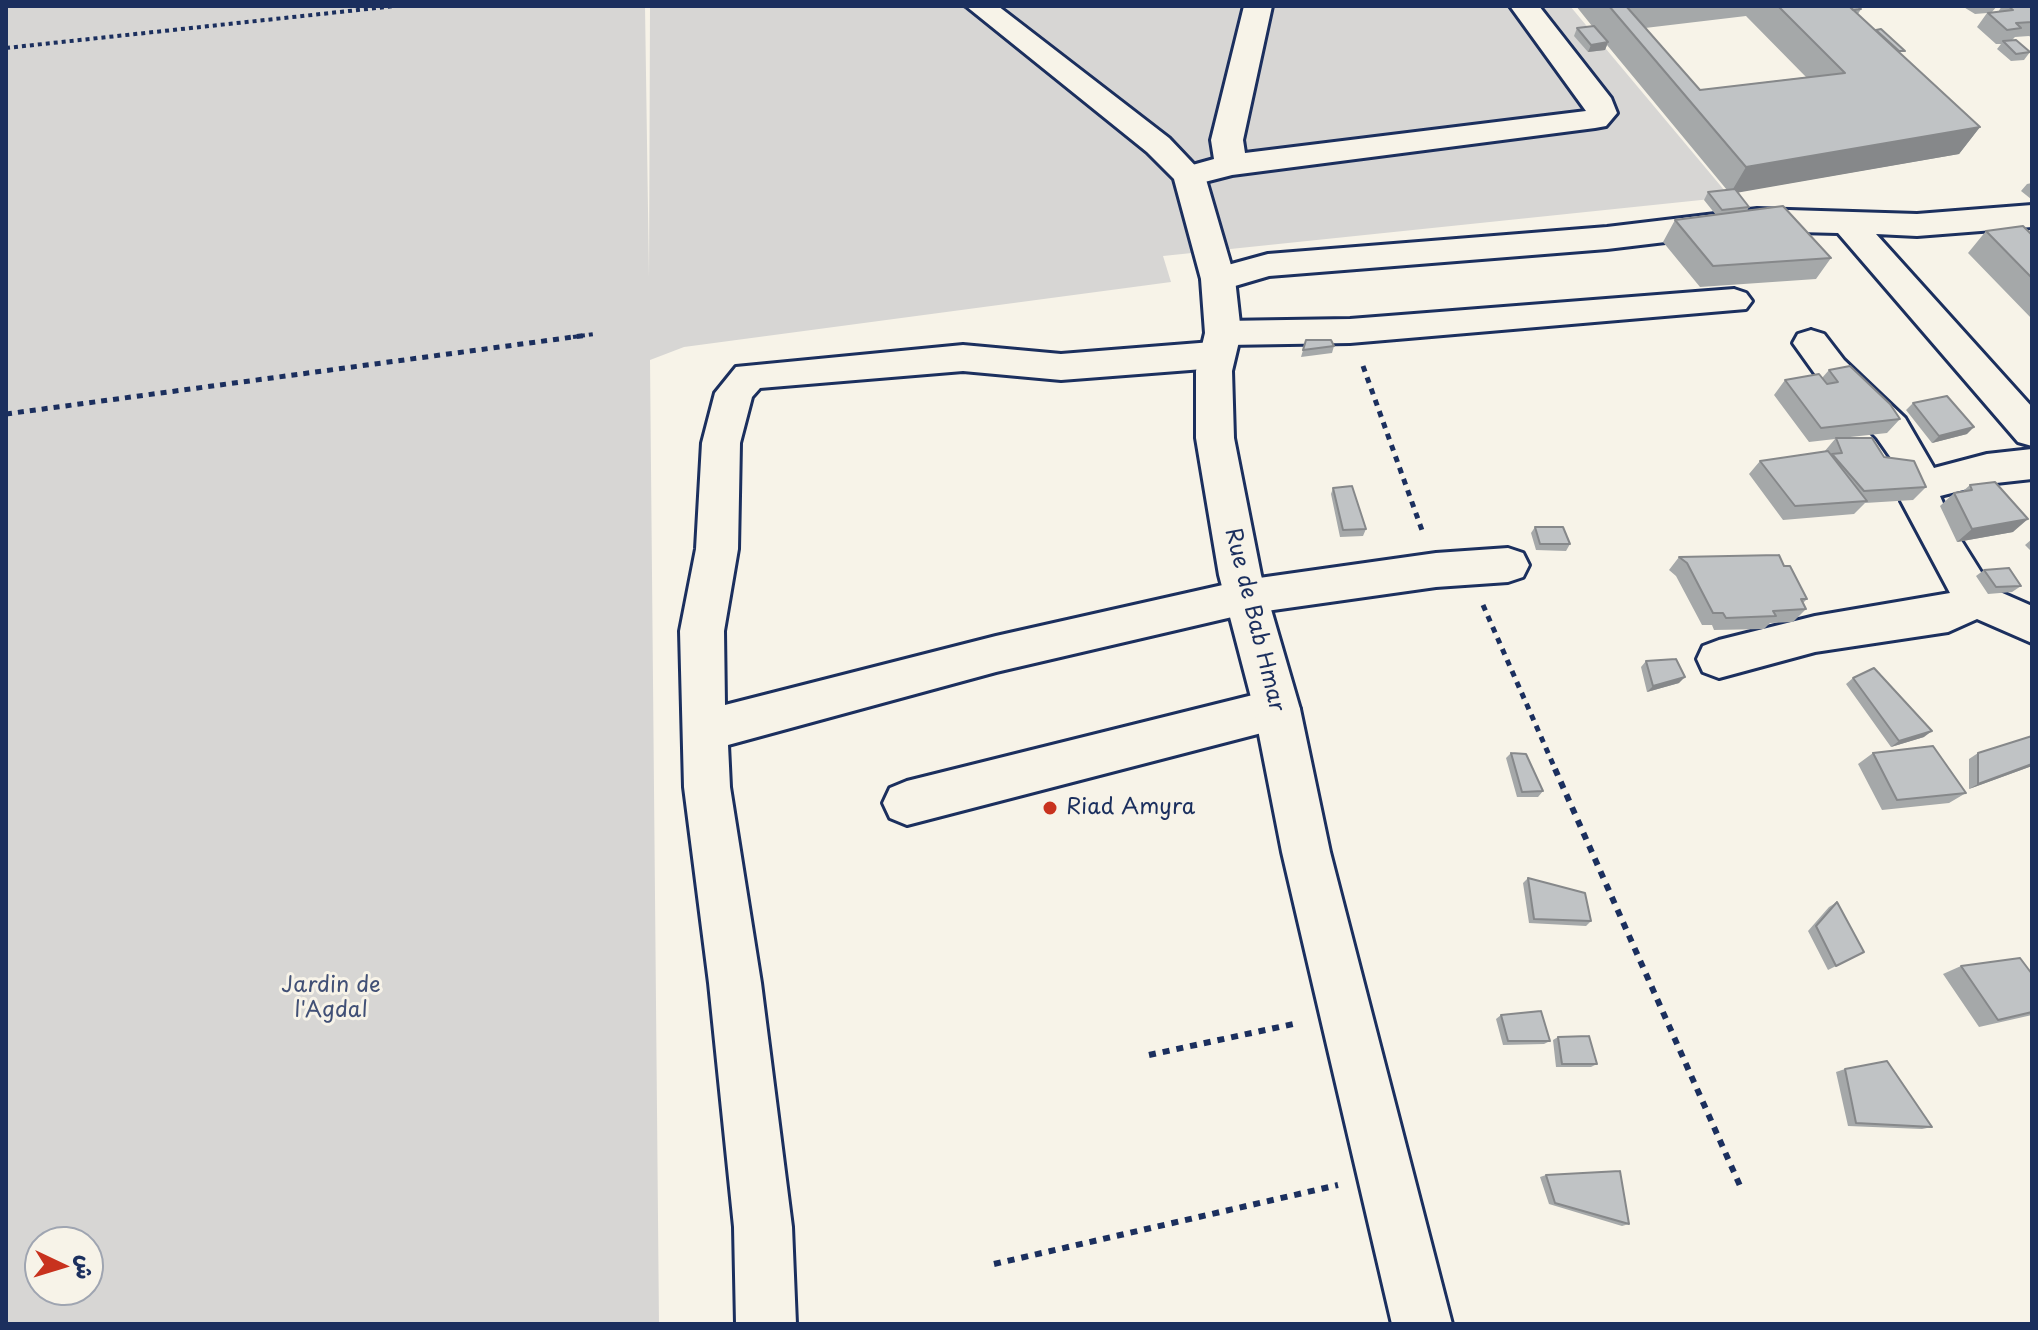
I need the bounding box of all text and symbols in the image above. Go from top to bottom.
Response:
street label: Rue de Bab Hmar [1218,525,1290,715]
place label: Riad Amyra [1066,795,1195,821]
marker: Riad Amyra [1041,799,1059,817]
park label: Jardin de l'Agdal [281,973,381,1024]
north arrow [24,1226,104,1306]
text: ش [69,1254,104,1281]

